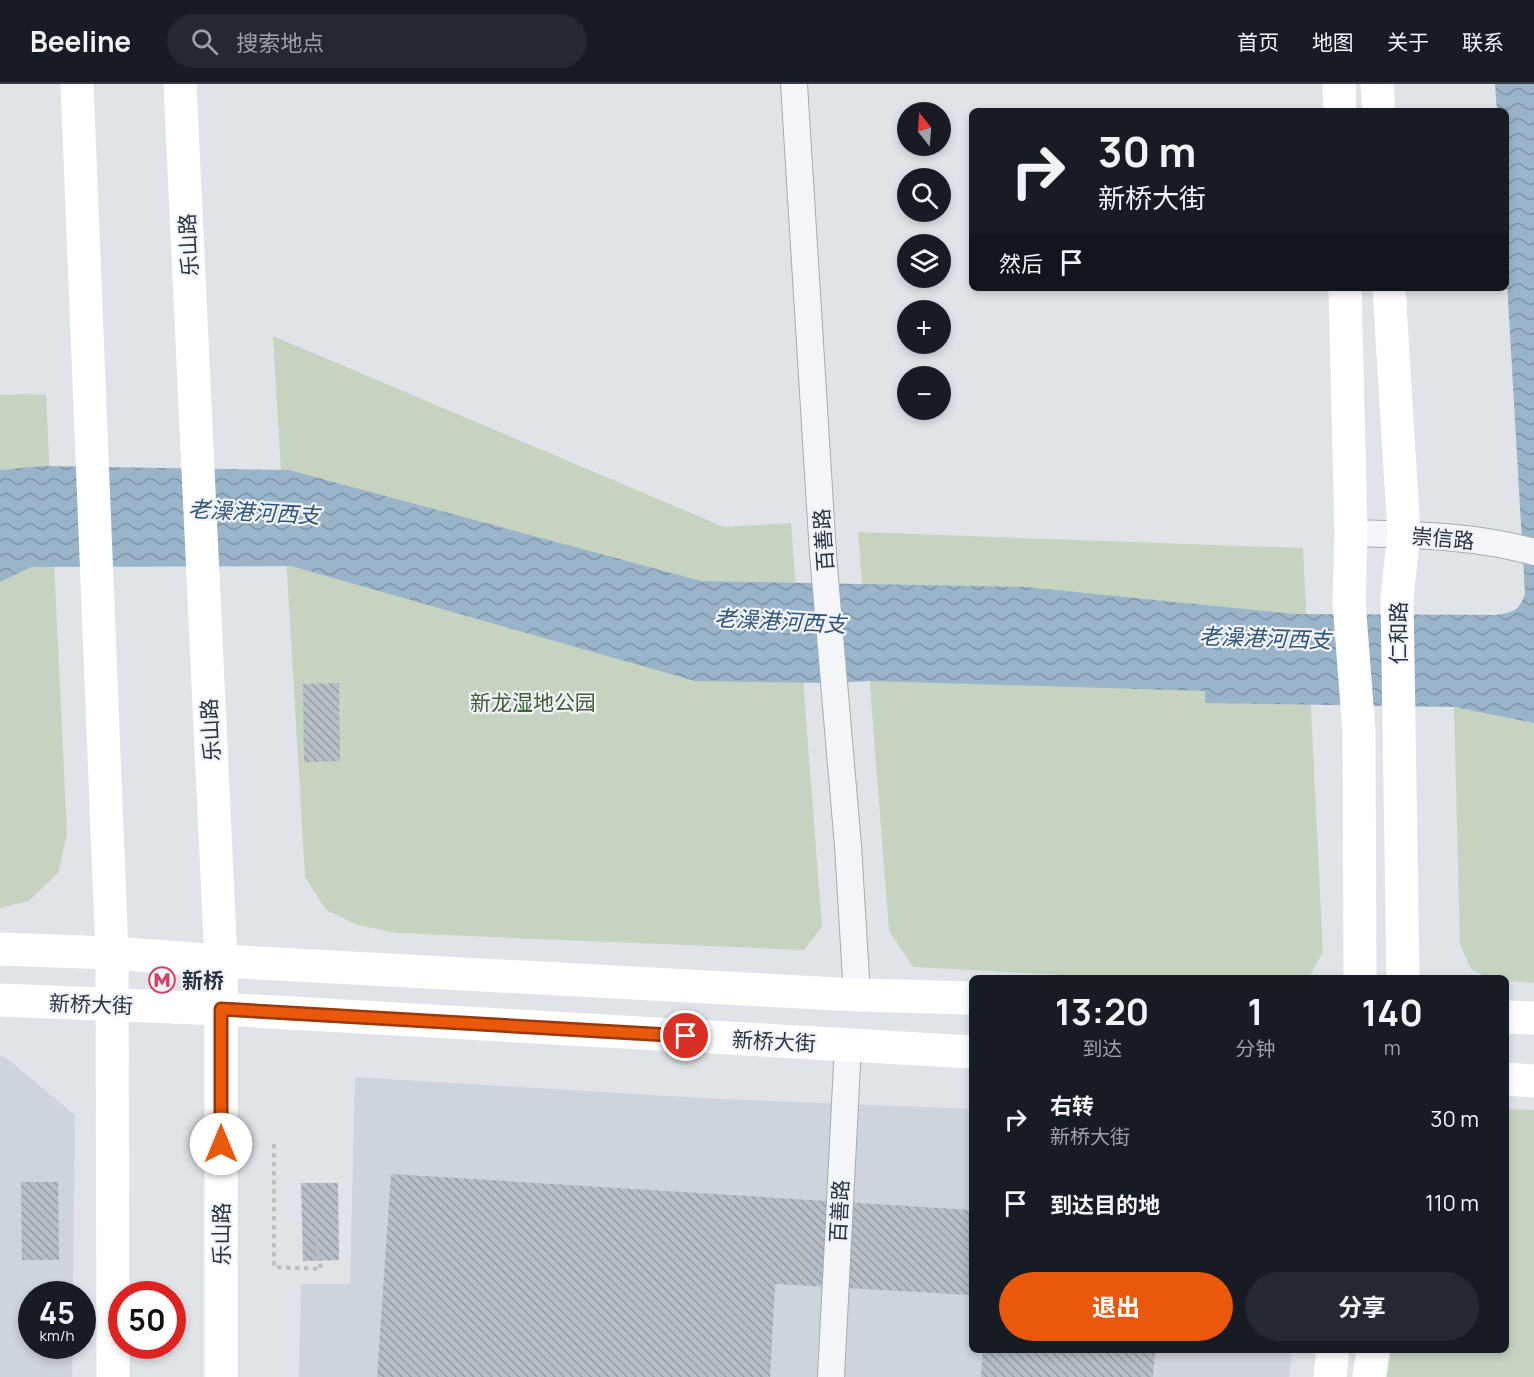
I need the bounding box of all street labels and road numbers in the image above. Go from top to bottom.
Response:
street label: 乐山路 [172,213,204,277]
street label: 百善路 [807,508,839,572]
street label: 崇信路 [1410,521,1476,555]
street label: 仁和路 [1384,602,1412,665]
street label: 乐山路 [194,698,226,762]
street label: 新桥大街 [49,989,133,1019]
street label: 新桥大街 [731,1025,817,1057]
street label: 百善路 [823,1179,855,1243]
street label: 乐山路 [207,1203,235,1266]

